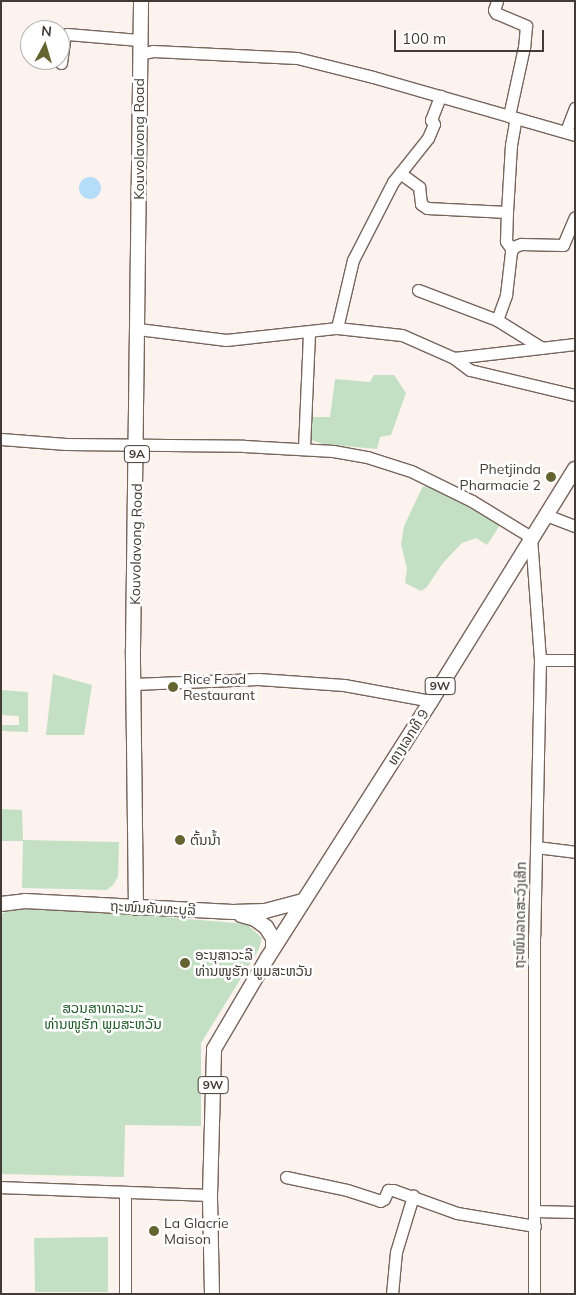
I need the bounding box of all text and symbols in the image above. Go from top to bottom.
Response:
north arrow [20,20,70,70]
scale bar [396,20,546,52]
text: N [40,22,53,41]
text: 100 m [402,29,446,48]
street label: Kouvolavong Road [131,78,147,200]
road number: 9A [123,444,151,464]
place label: Phetjinda Pharmacie 2 [460,461,541,494]
marker: Phetjinda Pharmacie 2 [545,471,557,483]
street label: Kouvolavong Road [127,483,145,605]
place label: Rice Food Restaurant [183,671,255,704]
road number: 9W [424,676,456,696]
marker: Rice Food Restaurant [167,681,179,693]
street label: ທາງເລກທີ 9 [384,706,432,768]
place label: ຕົ້ນນໍ້າ [190,832,221,848]
marker: ຕົ້ນນໍ້າ [174,834,186,846]
street label: ຖະໜົນລາດສະວົງເສິກ [511,861,529,969]
street label: ຖະໜົນຄັນທະບູລີ [110,897,196,919]
place label: ອະນຸສາວະລີ ທ່ານໜູຮັກ ພູມສະຫວັນ [195,947,313,980]
marker: ອະນຸສາວະລີ ທ່ານໜູຮັກ ພູມສະຫວັນ [179,957,191,969]
park label: ສວນສາທາລະນະ ທ່ານໜູຮັກ ພູມສະຫວັນ [44,1000,162,1032]
road number: 9W [197,1076,229,1094]
place label: La Glacrie Maison [164,1215,229,1248]
marker: La Glacrie Maison [148,1225,160,1237]

